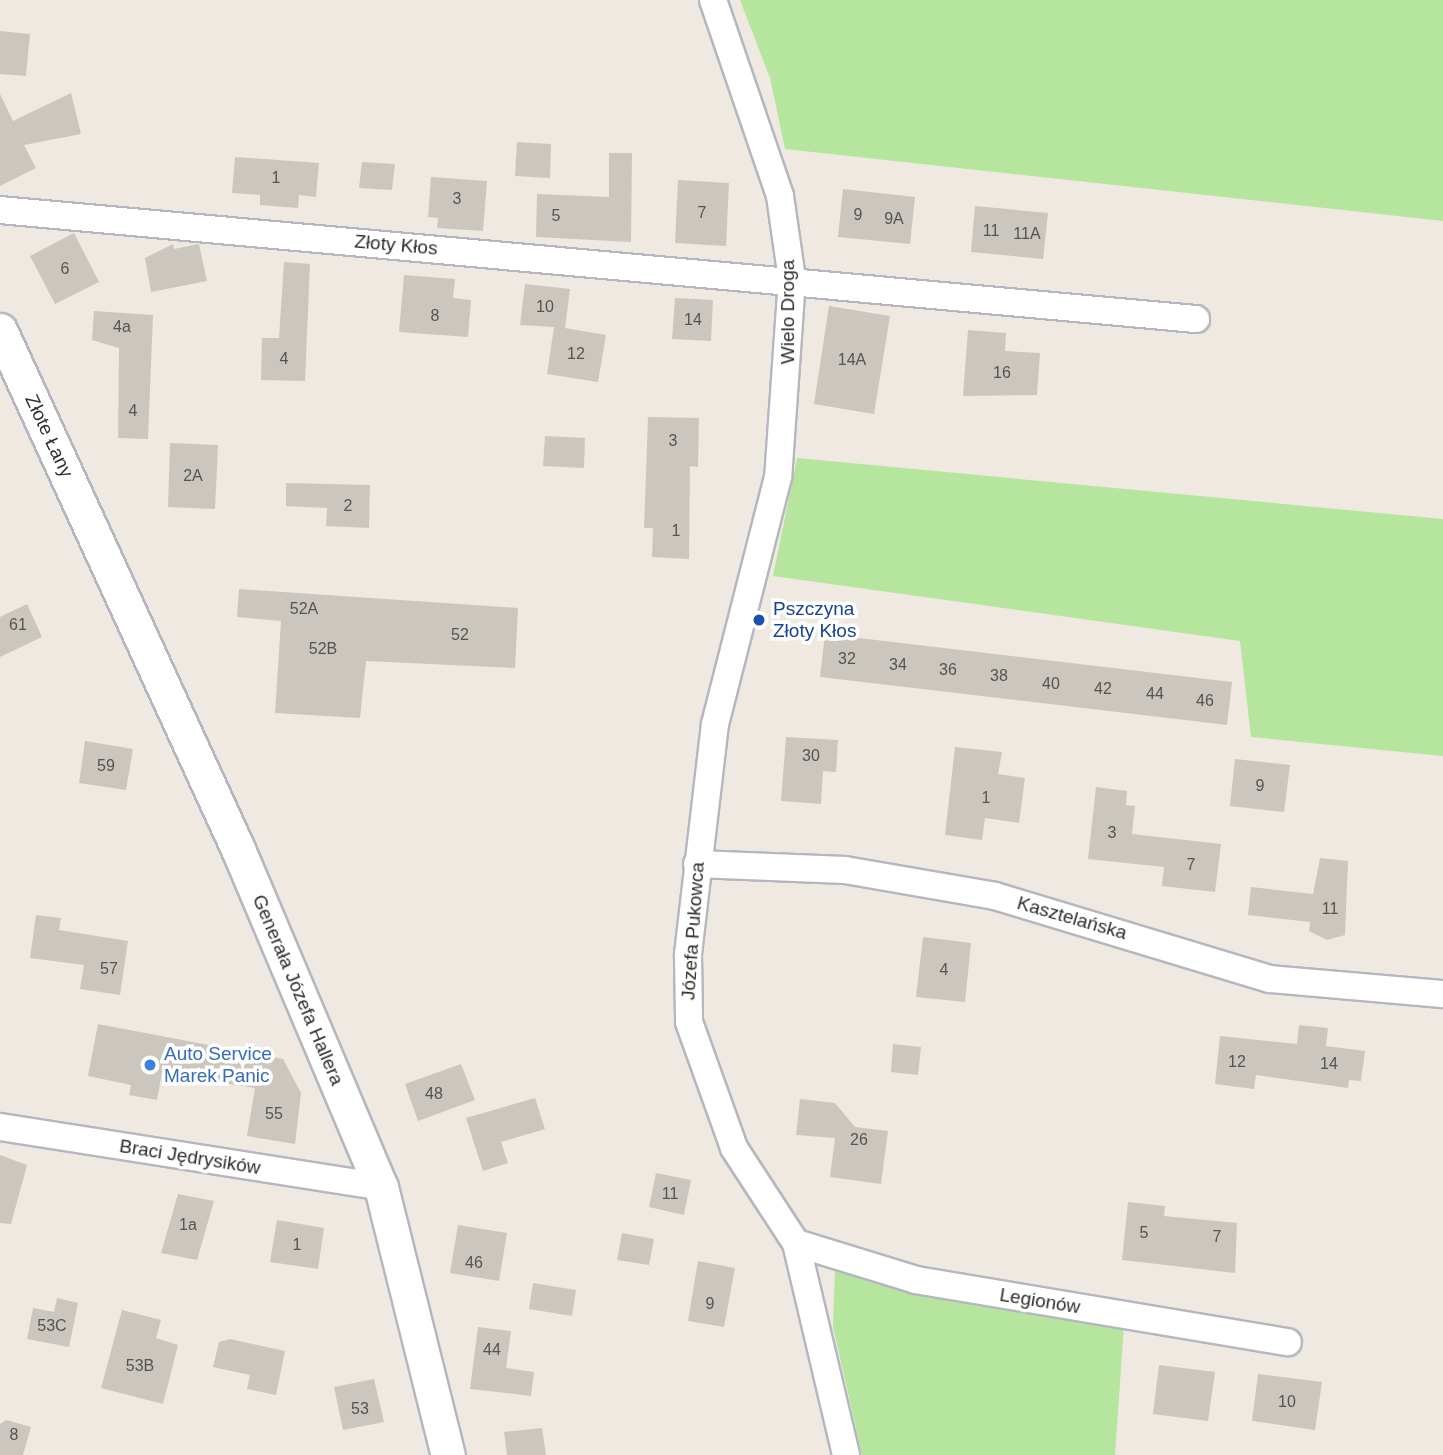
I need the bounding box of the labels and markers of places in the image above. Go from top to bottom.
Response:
place label: Pszczyna Złoty Kłos [773,598,856,642]
marker: Pszczyna Złoty Kłos [751,612,767,628]
place label: Auto Service Marek Panic [164,1043,272,1087]
marker: Auto Service Marek Panic [142,1057,158,1073]

